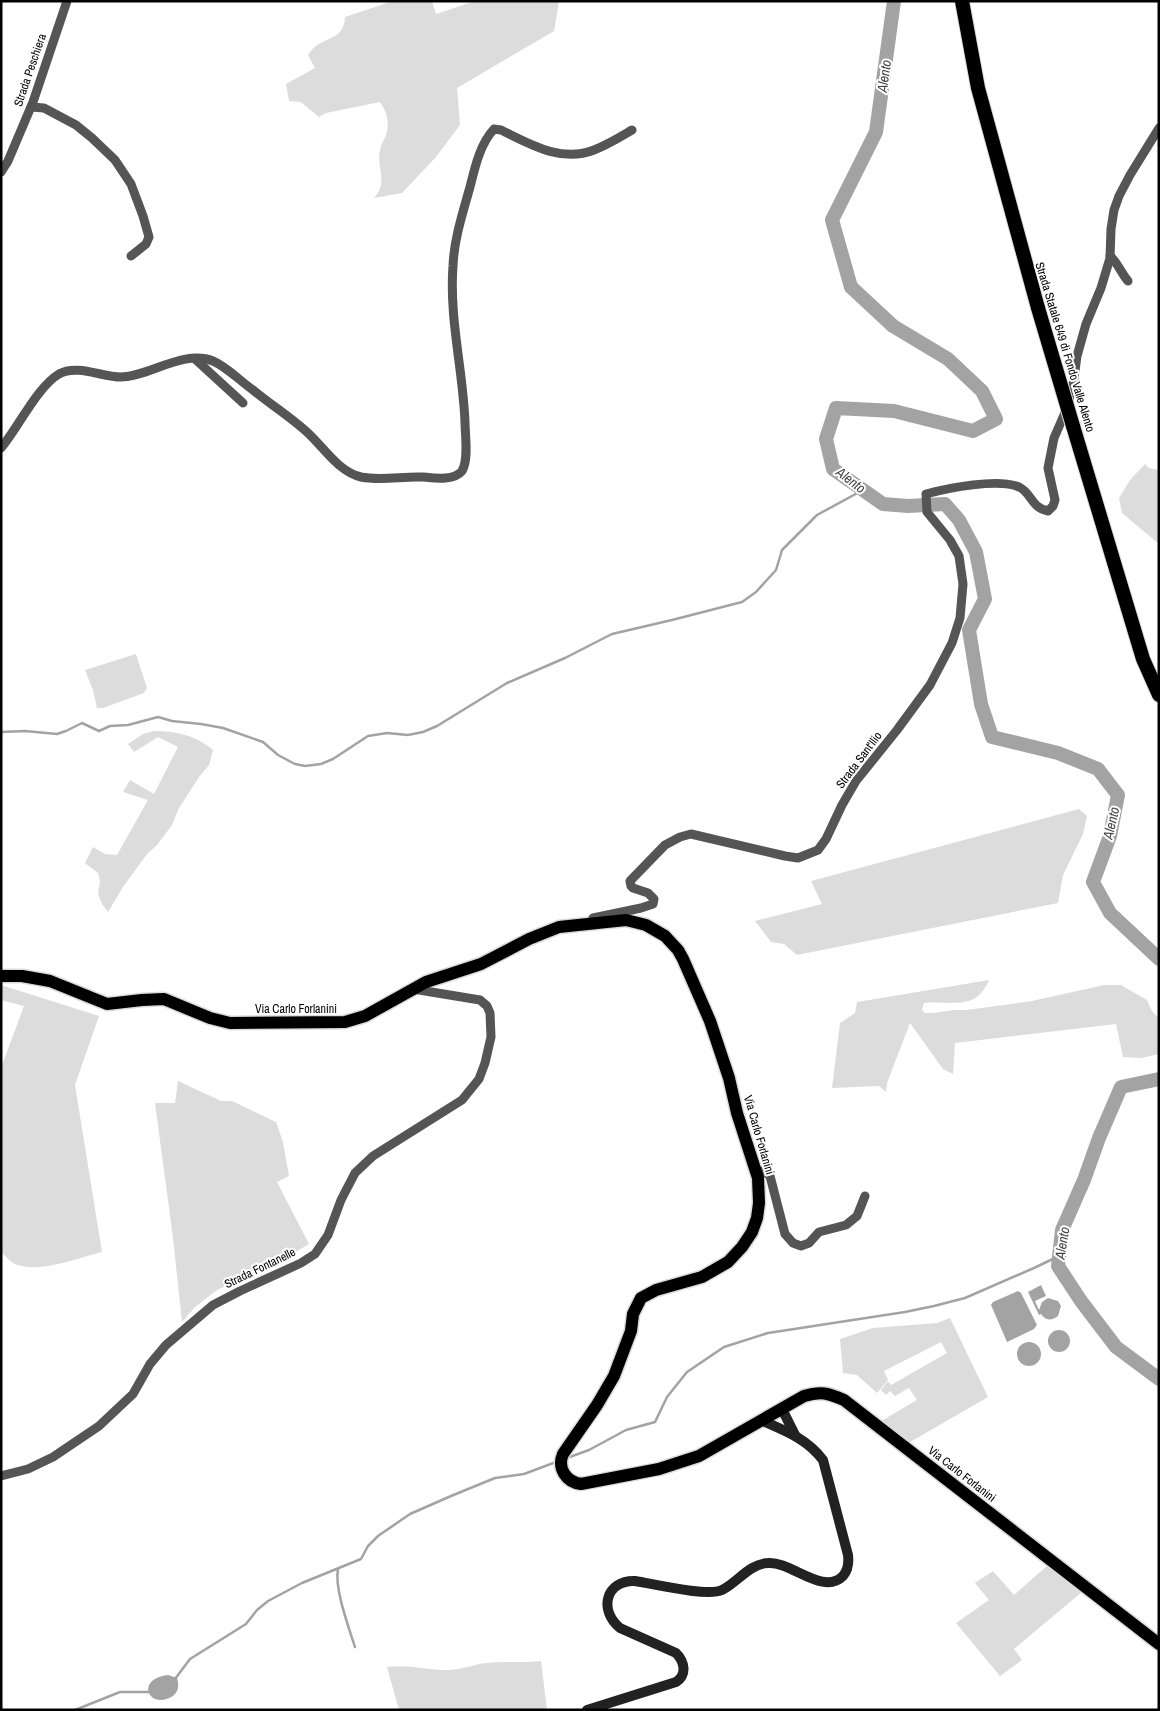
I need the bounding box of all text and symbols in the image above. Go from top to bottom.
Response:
street label: Strada Peschiera [10,31,50,109]
water label: Alento [873,59,895,94]
street label: Strada Statale 649 di Fondo Valle Alento [1032,260,1098,434]
water label: Alento [832,462,869,497]
street label: Strada Sant'Ilio [832,728,886,792]
water label: Alento [1098,805,1123,842]
street label: Via Carlo Forlanini [255,1001,337,1017]
street label: Via Carlo Forlanini [740,1093,778,1177]
water label: Alento [1050,1226,1073,1261]
street label: Strada Fontanelle [222,1244,298,1292]
street label: Via Carlo Forlanini [925,1442,999,1506]

